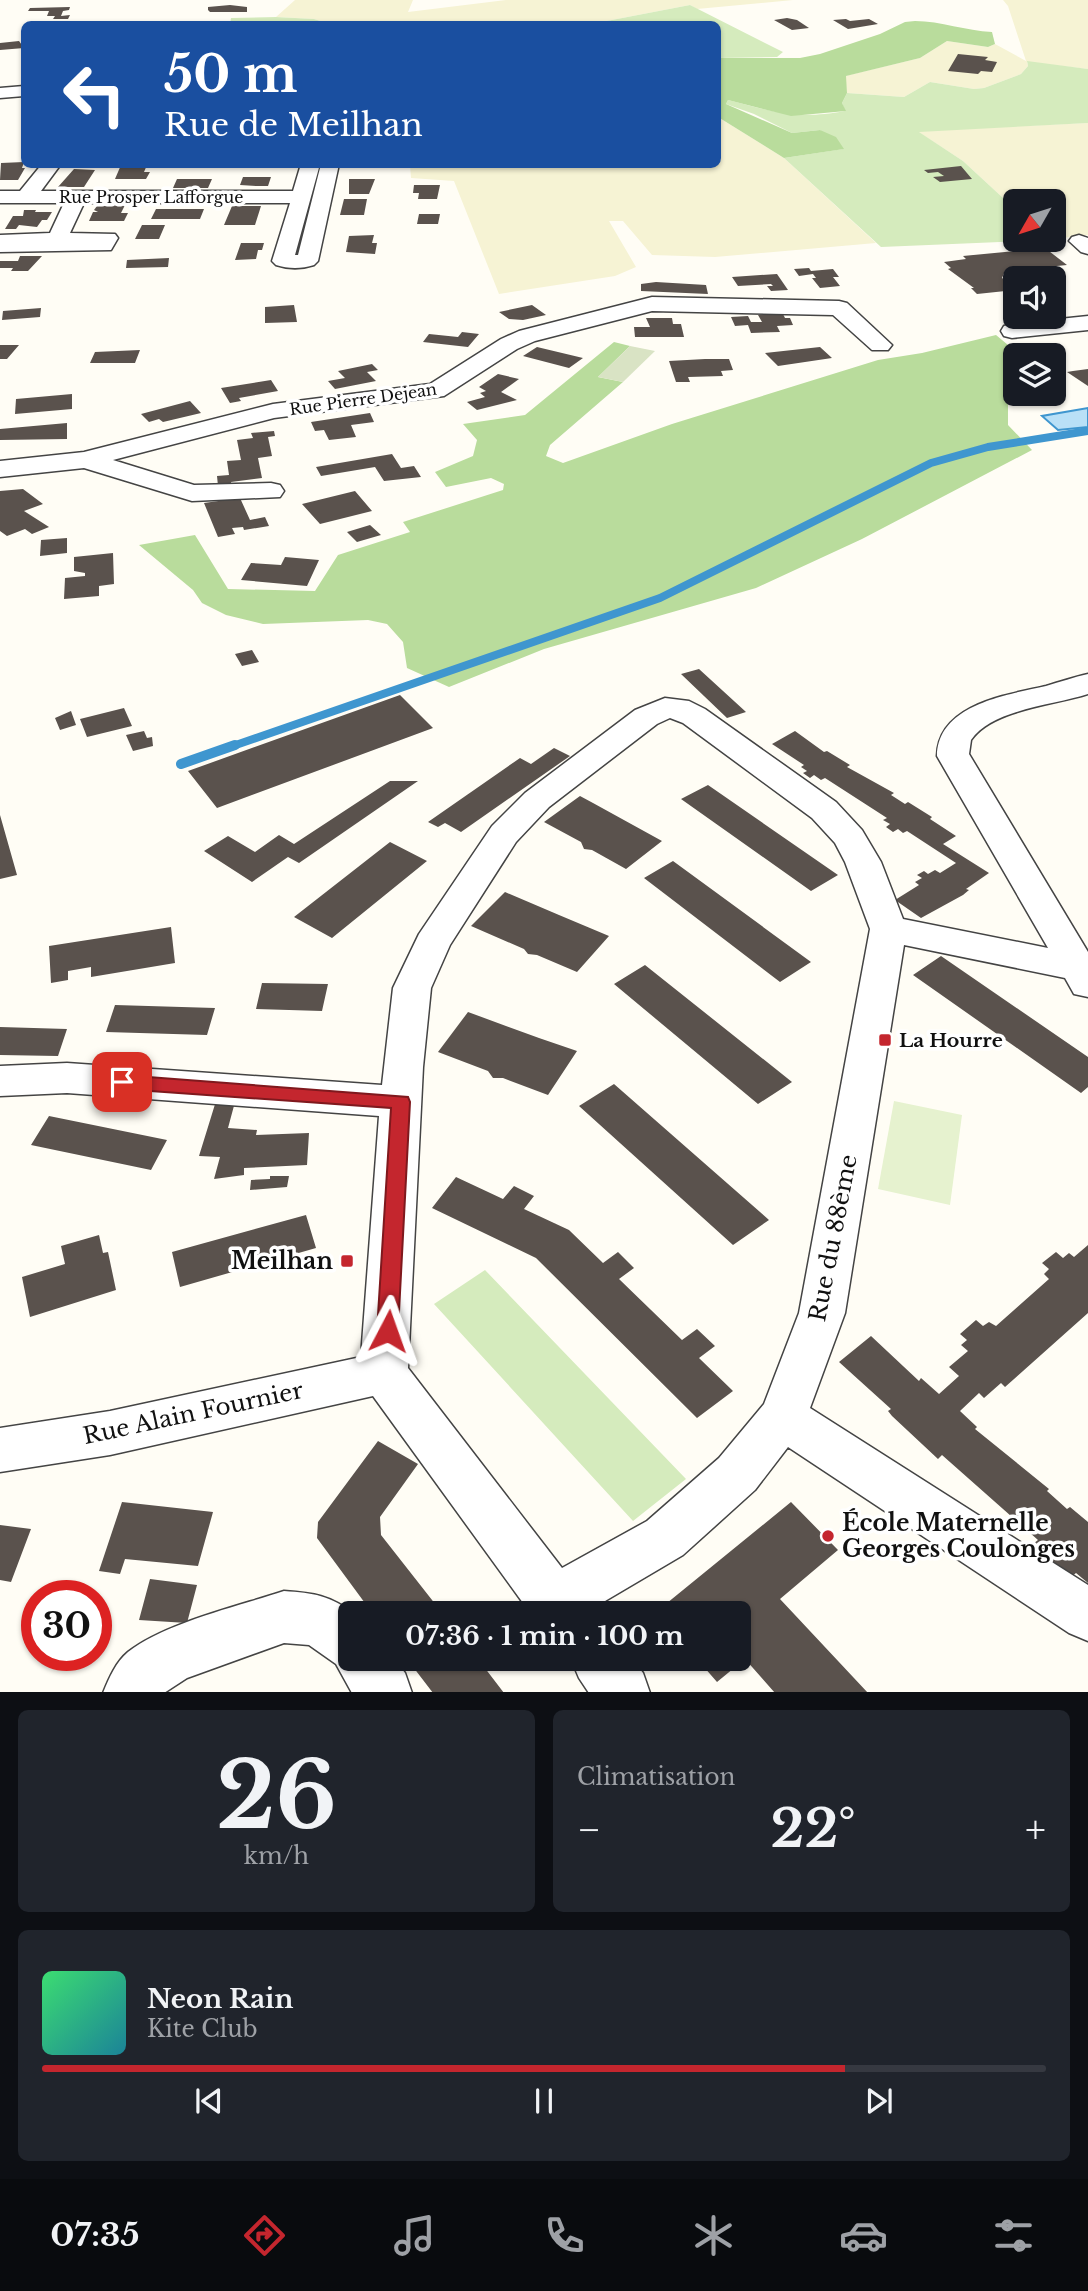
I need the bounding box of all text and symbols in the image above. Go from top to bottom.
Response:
text: 50 m [164,44,297,105]
icon: left [49,49,140,140]
text: Rue de Meilhan [164,105,423,145]
street label: Rue Prosper Lafforgue [59,187,243,207]
north arrow [1003,189,1066,252]
map controls [1003,189,1066,406]
button: sound [1003,266,1066,329]
button: layers [1003,343,1066,406]
street label: Rue Pierre Dejean [288,379,438,419]
place label: La Hourre [899,1029,1003,1052]
marker: La Hourre [877,1032,893,1048]
pin [92,1052,152,1112]
icon: arrive [103,1063,141,1101]
street label: Rue du 88ème [803,1152,863,1324]
place label: Meilhan [231,1247,333,1275]
marker: Meilhan [339,1253,355,1269]
position arrow [351,1294,425,1368]
street label: Rue Alain Fournier [80,1376,306,1450]
place label: École Maternelle Georges Coulonges [842,1508,1075,1563]
marker: École Maternelle Georges Coulonges [820,1528,836,1544]
speed limit sign: 30 [21,1580,112,1671]
text: 07:36 · 1 min · 100 m [405,1620,684,1652]
text: 26 [216,1740,337,1853]
text: Climatisation [577,1763,735,1791]
text: 22° [771,1797,856,1861]
text: − [577,1806,601,1853]
text: + [1025,1806,1046,1853]
text: km/h [244,1842,309,1870]
text: Neon Rain [147,1983,293,2015]
text: Kite Club [147,2015,258,2043]
icon: previous [190,2082,228,2120]
icon: pause [525,2082,563,2120]
icon: next [860,2082,898,2120]
icon: directions [240,2211,289,2260]
icon: music [390,2211,439,2260]
icon: phone [540,2211,589,2260]
icon: climate [689,2211,738,2260]
icon: car [839,2211,888,2260]
icon: filters [989,2211,1038,2260]
text: 07:35 [50,2215,140,2255]

